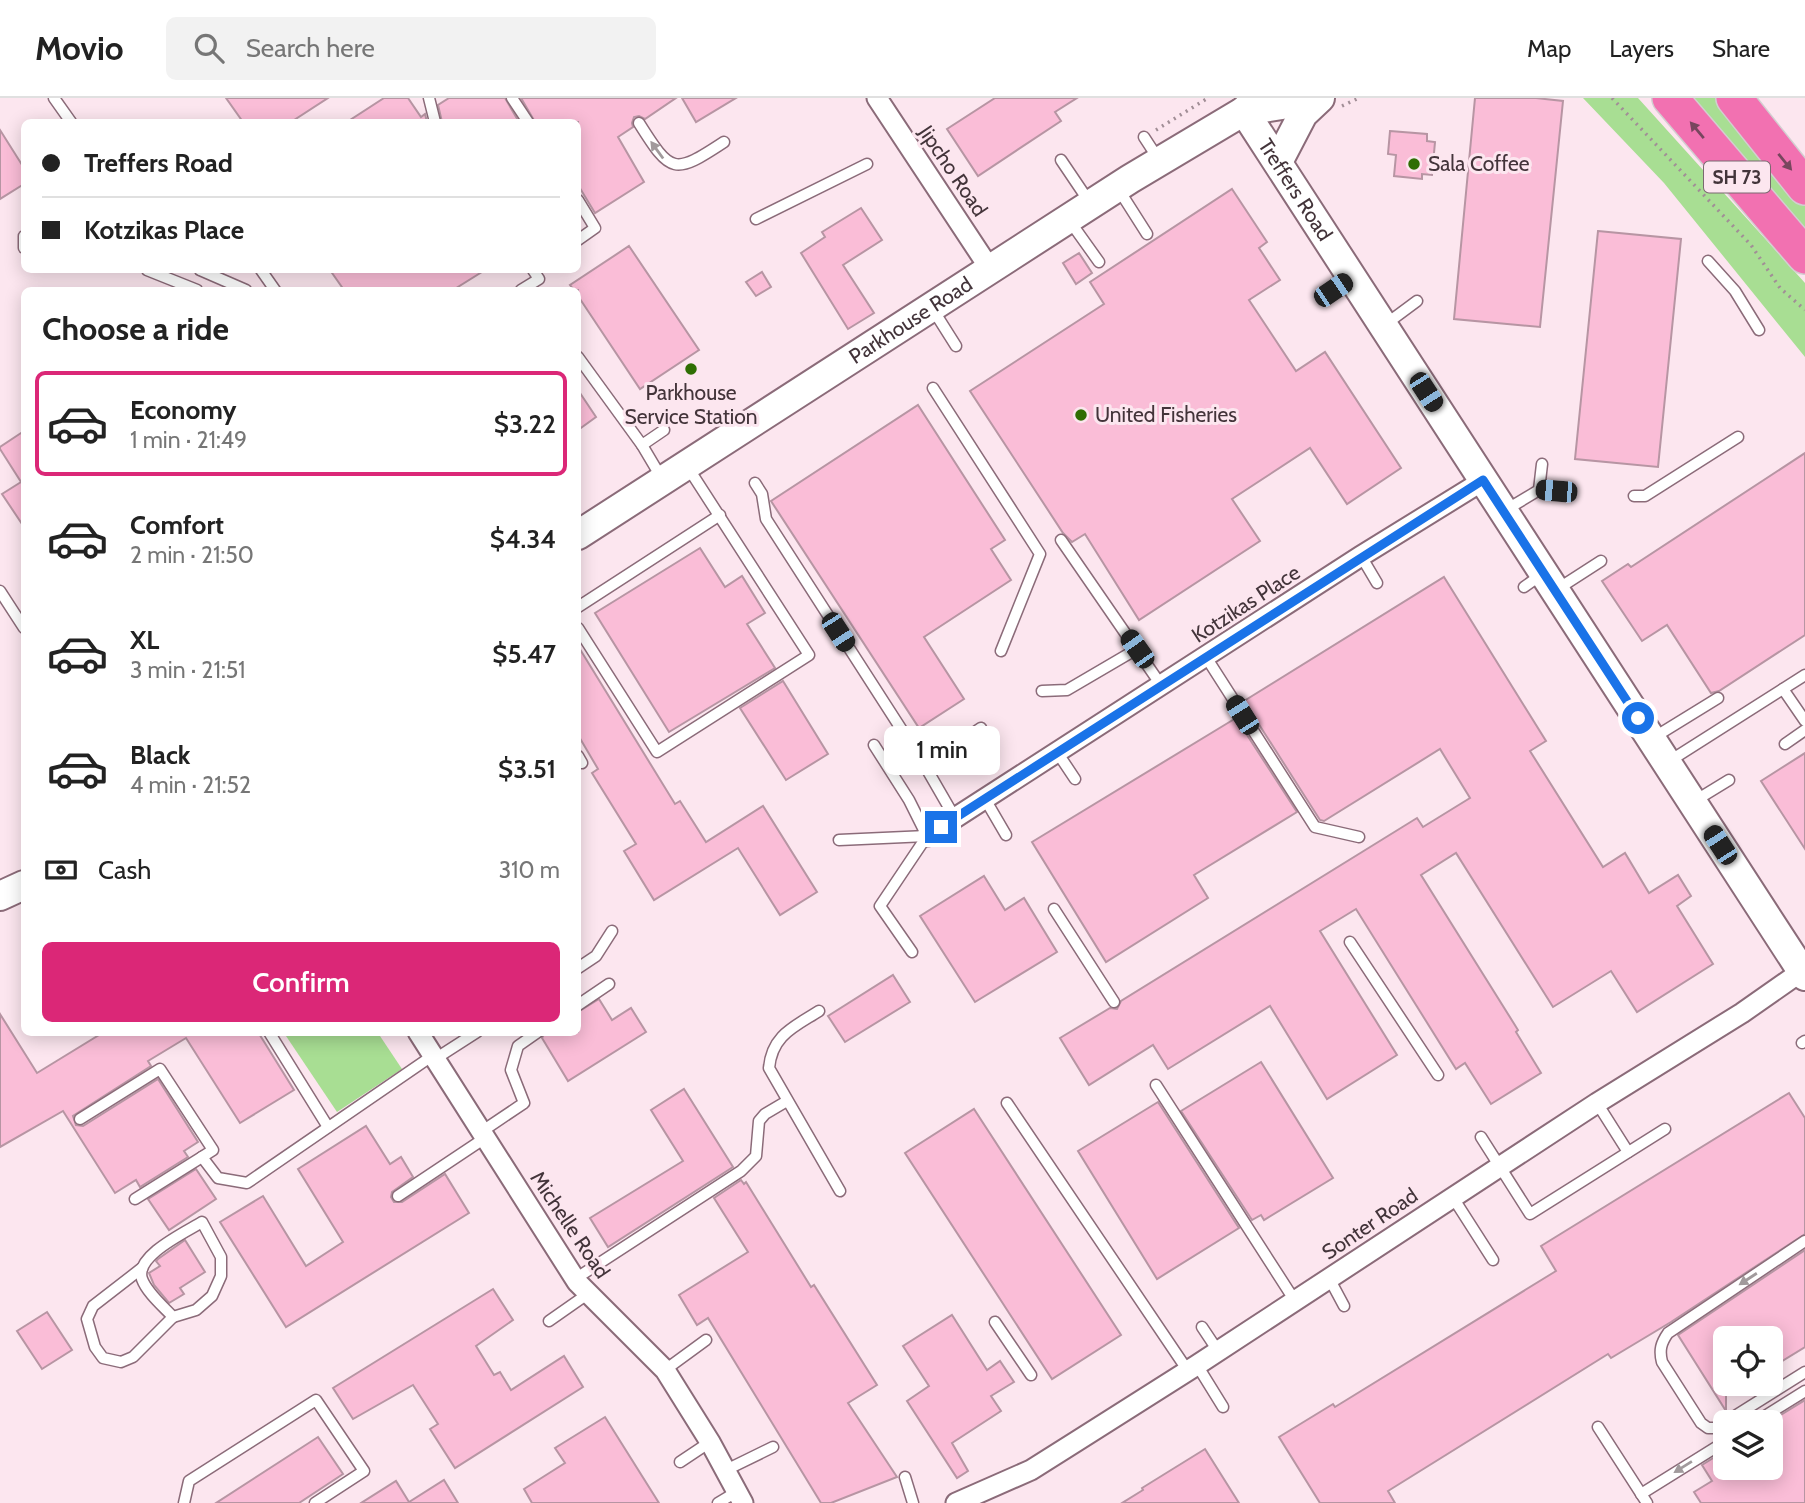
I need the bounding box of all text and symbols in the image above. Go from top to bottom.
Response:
search box [166,17,656,80]
text: Movio [35,28,124,68]
icon: search [190,29,228,67]
text: Search here [246,32,375,64]
text: Map [1527,34,1571,63]
text: Layers [1609,34,1674,63]
text: Share [1712,34,1770,63]
street label: Jipcho Road [913,120,993,221]
one-way arrow [1689,121,1705,139]
street label: Treffers Road [1253,134,1338,245]
one-way arrow [649,141,664,159]
text: Treffers Road [84,147,233,179]
place label: Sala Coffee [1428,151,1530,176]
one-way arrow [1777,152,1792,170]
marker: Sala Coffee [1406,156,1422,172]
road number: SH 73 [1704,162,1770,192]
text: Kotzikas Place [84,214,244,246]
car [1310,270,1357,310]
street label: Parkhouse Road [844,271,977,369]
text: Choose a ride [42,309,229,348]
marker: Parkhouse Service Station [683,361,699,377]
car [1406,369,1447,415]
place label: Parkhouse Service Station [624,380,758,429]
icon: car [46,392,109,455]
text: Economy [130,394,236,426]
place label: United Fisheries [1095,402,1237,427]
marker: United Fisheries [1073,407,1089,423]
text: $3.22 [494,408,556,440]
text: 1 min · 21:49 [130,426,247,454]
car [1535,479,1578,503]
icon: car [46,507,109,570]
text: Comfort [130,509,224,541]
text: $4.34 [490,523,556,555]
text: 2 min · 21:50 [130,541,254,569]
street label: Kotzikas Place [1187,559,1305,648]
car [818,609,859,655]
icon: car [46,622,109,685]
text: XL [130,624,159,656]
car [1117,626,1158,672]
text: $5.47 [492,638,556,670]
text: 3 min · 21:51 [130,656,246,684]
car [1222,692,1263,738]
route start [1622,702,1654,734]
callout: 1 min [883,726,999,774]
text: 1 min [916,736,968,764]
icon: car [46,737,109,800]
text: Black [130,739,190,771]
text: $3.51 [498,753,556,785]
text: 4 min · 21:52 [130,771,251,799]
route end [925,811,957,843]
car [1700,822,1741,868]
icon: cash [42,851,80,889]
text: Cash [98,854,151,886]
text: 310 m [499,856,560,884]
button: Confirm [42,942,560,1022]
street label: Michelle Road [525,1166,615,1283]
street label: Sonter Road [1317,1182,1422,1265]
one-way arrow [1739,1272,1757,1286]
map controls [1713,1326,1783,1480]
button: locate [1713,1326,1783,1396]
button: layers [1713,1410,1783,1480]
one-way arrow [1674,1461,1693,1474]

